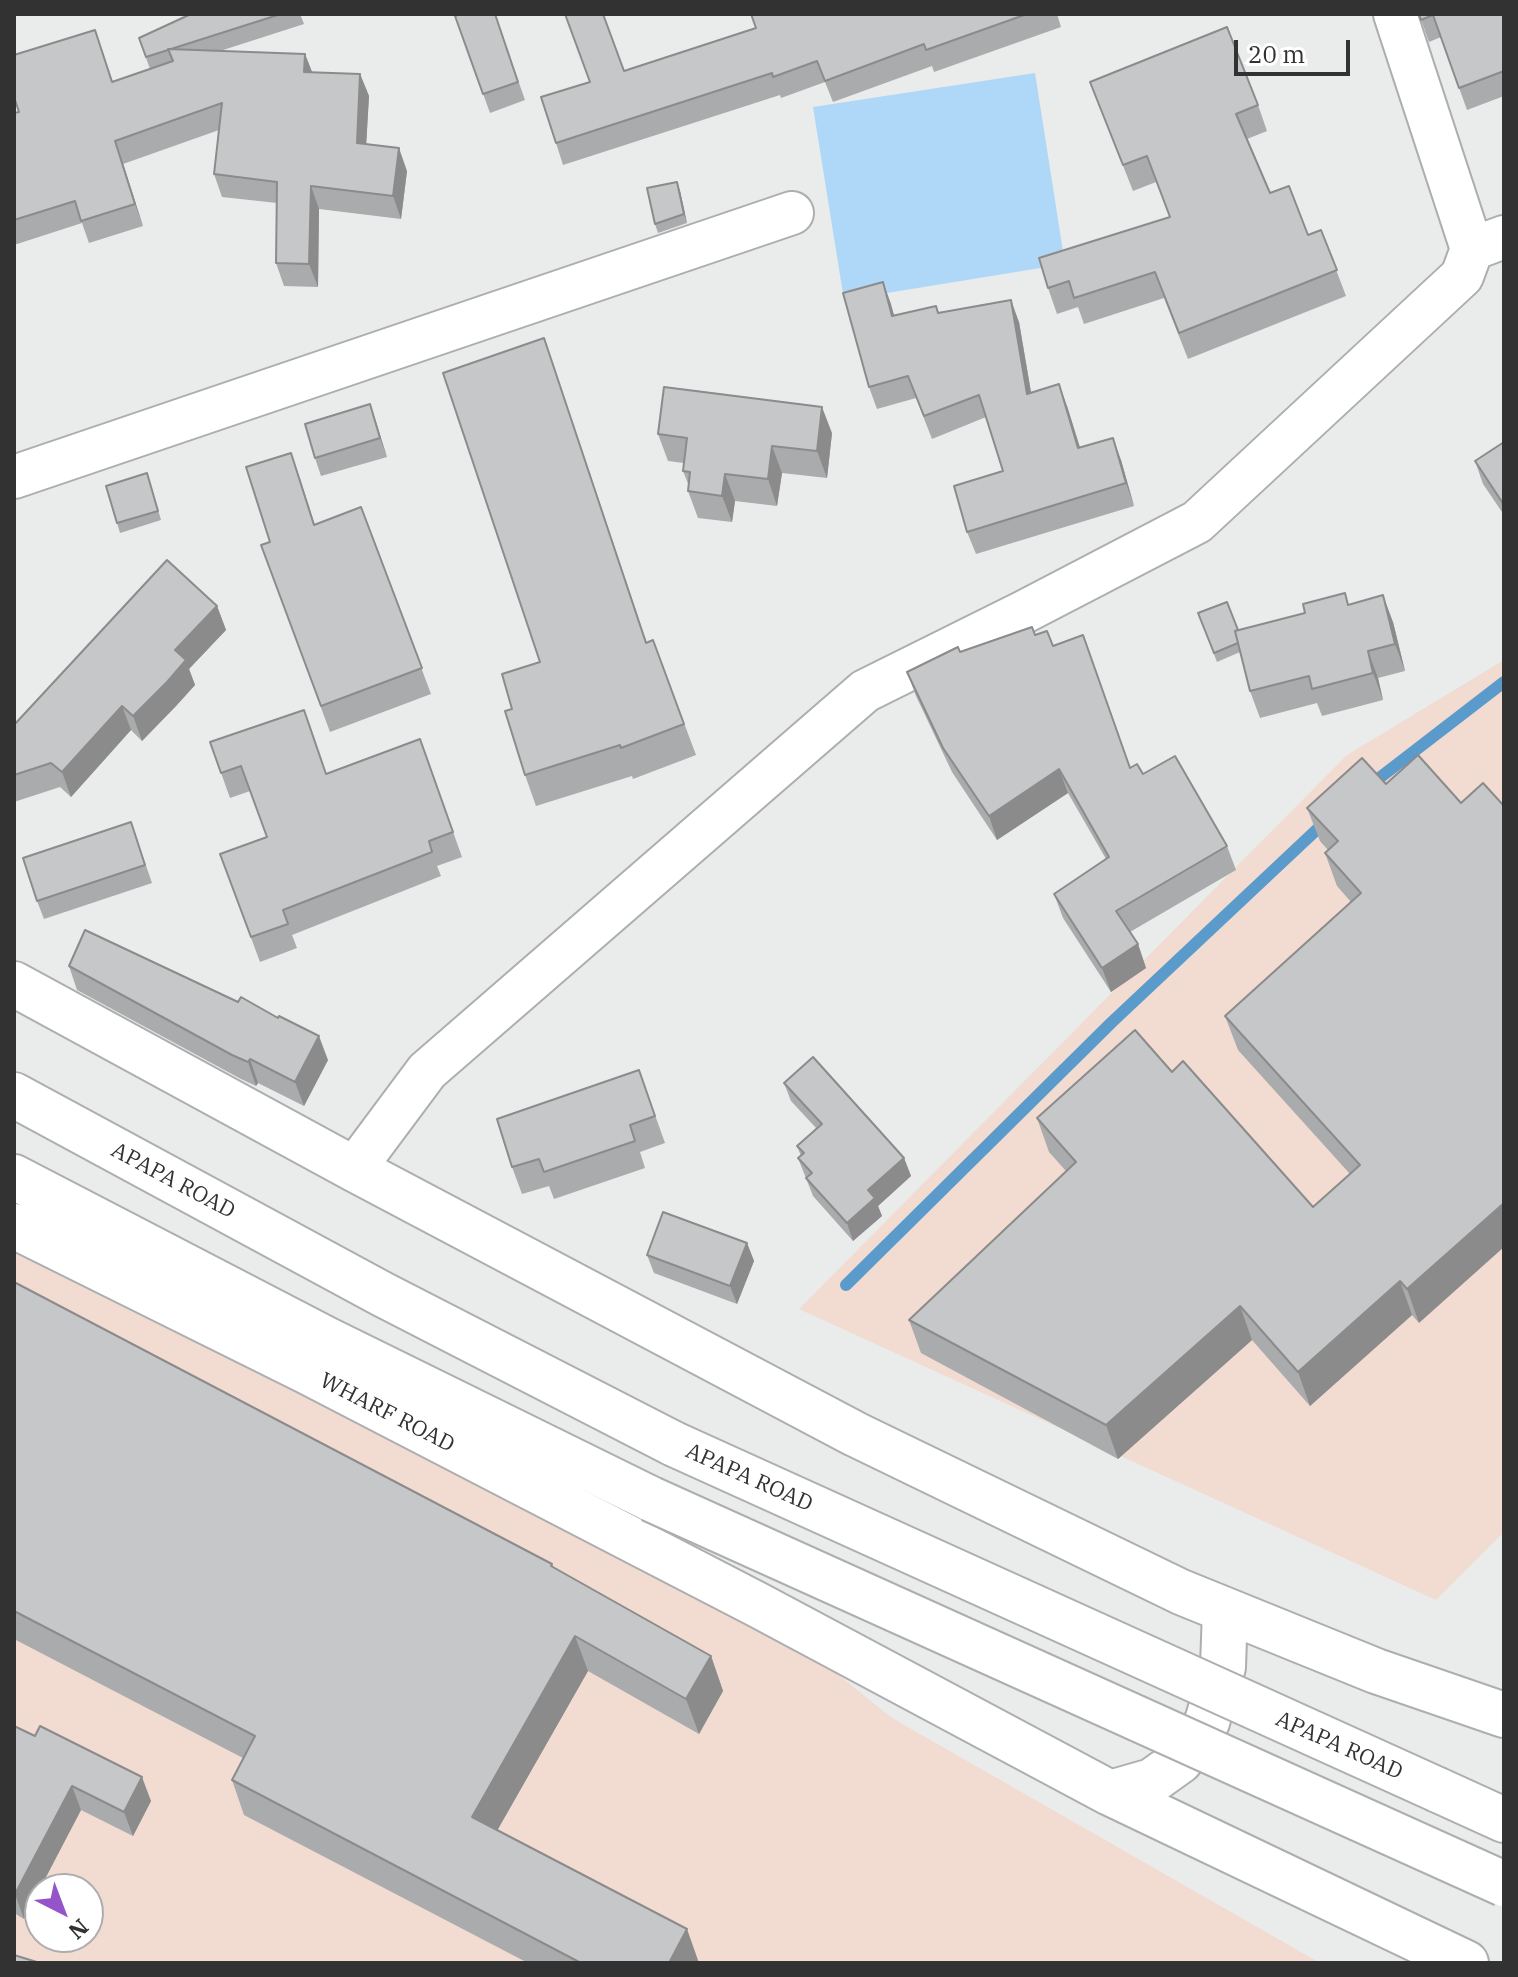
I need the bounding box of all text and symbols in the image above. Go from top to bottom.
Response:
scale bar [1238,24,1354,74]
text: 20 m [1248,38,1305,70]
street label: APAPA ROAD [107,1137,239,1225]
street label: WHARF ROAD [315,1368,459,1458]
street label: APAPA ROAD [681,1438,817,1518]
street label: APAPA ROAD [1271,1706,1407,1786]
north arrow [24,1873,104,1953]
text: N [63,1913,95,1946]

